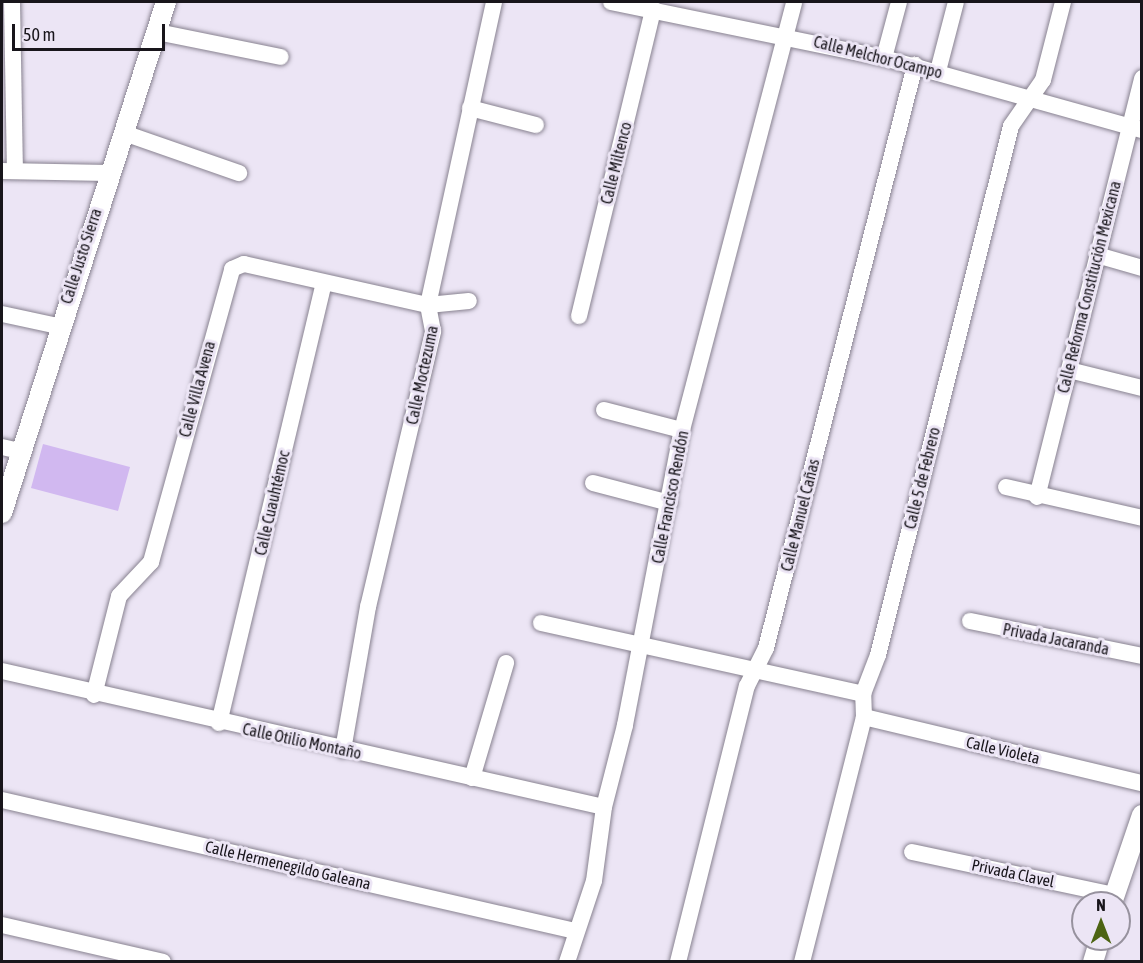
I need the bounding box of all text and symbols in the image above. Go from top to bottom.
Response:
scale bar [15,12,168,50]
text: 50 m [23,24,55,45]
street label: Calle Melchor Ocampo [812,32,944,82]
street label: Calle Miltenco [597,120,635,206]
street label: Calle Reforma Constitución Mexicana [1053,179,1125,395]
street label: Calle Justo Sierra [57,206,105,306]
street label: Calle Moctezuma [402,324,442,426]
street label: Calle Villa Avena [175,339,219,439]
street label: Calle 5 de Febrero [900,425,944,531]
street label: Calle Francisco Rendón [648,429,692,565]
street label: Calle Cuauhtémoc [251,449,293,557]
street label: Calle Manuel Cañas [777,457,823,573]
street label: Privada Jacaranda [1001,619,1111,659]
street label: Calle Otilio Montaño [241,719,363,763]
street label: Calle Violeta [964,732,1042,768]
street label: Calle Hermenegildo Galeana [203,837,373,893]
street label: Privada Clavel [970,855,1056,891]
north arrow [1071,891,1131,951]
text: N [1096,896,1106,914]

